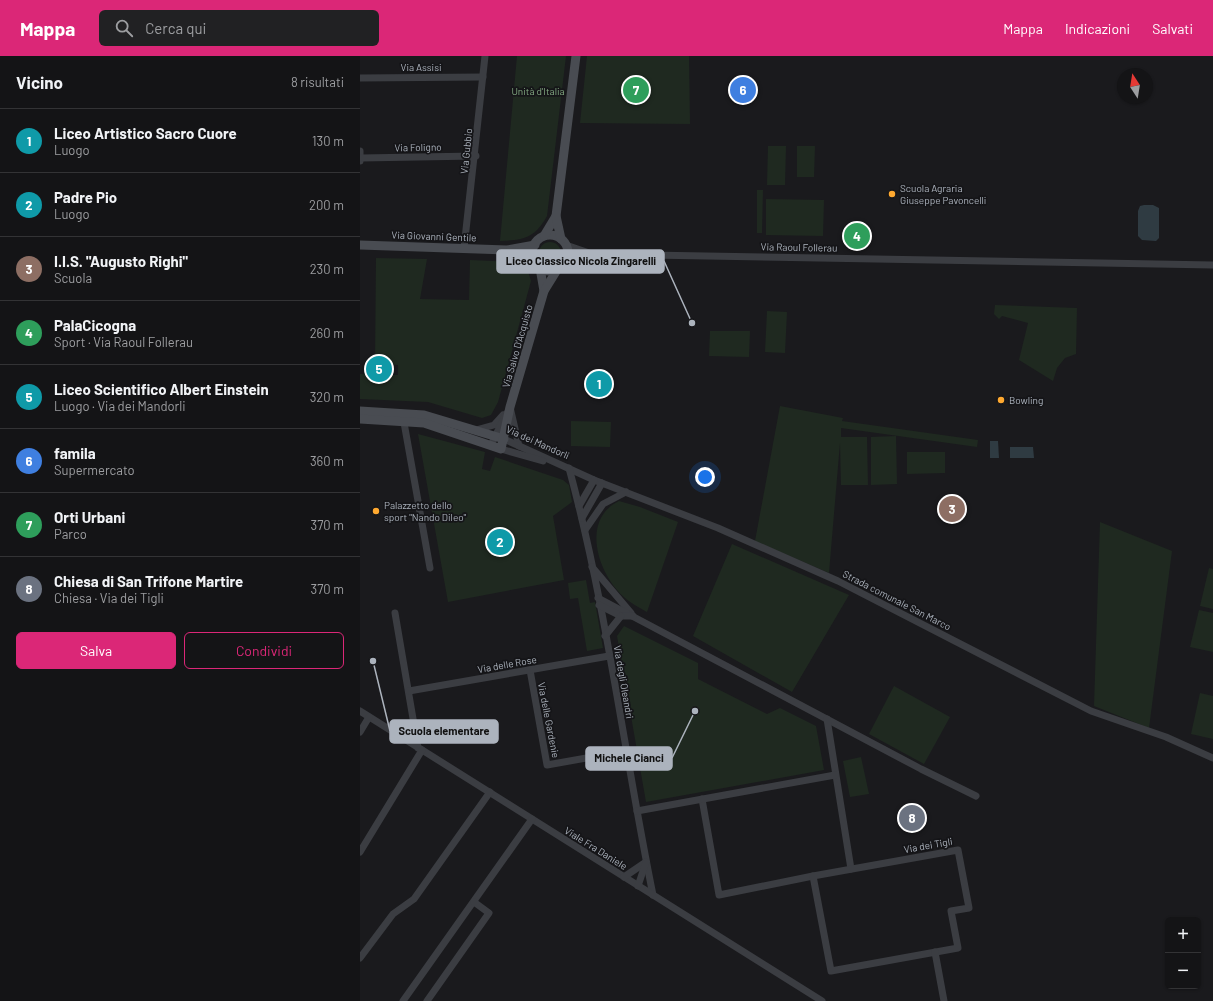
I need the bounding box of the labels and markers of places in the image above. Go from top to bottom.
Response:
pin: 7 [623,75,649,105]
pin: 6 [730,75,756,105]
place label: Scuola Agraria Giuseppe Pavoncelli [900,182,986,206]
marker: Scuola Agraria Giuseppe Pavoncelli [887,189,897,199]
pin: 4 [844,221,870,251]
callout: Liceo Classico Nicola Zingarelli [497,250,664,273]
pin: 5 [366,354,392,384]
pin: 1 [586,369,612,399]
place label: Bowling [1009,394,1043,406]
marker: Bowling [996,395,1006,405]
pin: 3 [939,494,965,524]
place label: Palazzetto dello sport "Nando Dileo" [384,499,467,523]
marker: Palazzetto dello sport "Nando Dileo" [371,506,381,516]
pin: 2 [487,527,513,557]
callout: Scuola elementare [390,720,498,743]
callout: Michele Cianci [586,747,672,770]
pin: 8 [899,803,925,833]

